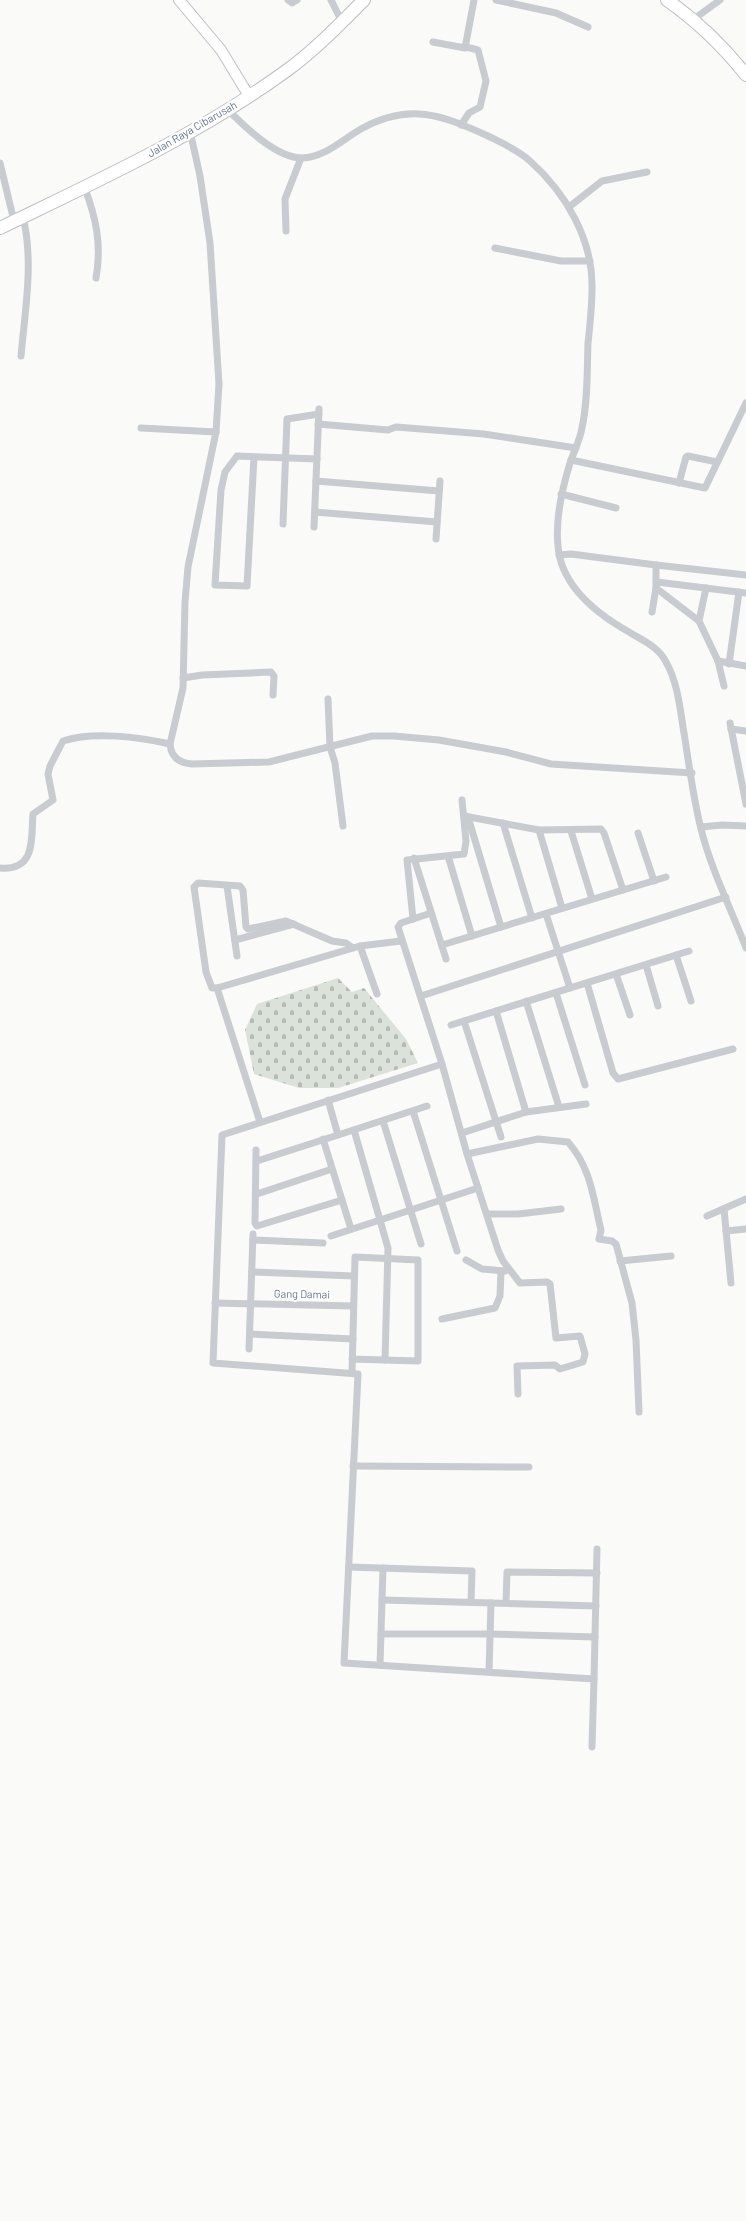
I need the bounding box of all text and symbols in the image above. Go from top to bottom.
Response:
street label: Jalan Raya Cibarusah [145,98,239,159]
street label: Gang Damai [274,1287,330,1300]

